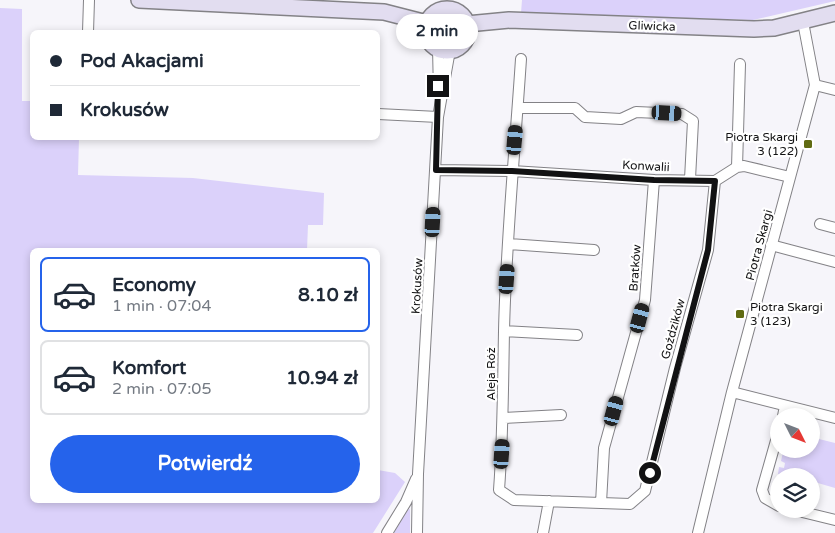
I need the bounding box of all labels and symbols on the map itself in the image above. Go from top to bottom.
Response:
callout: 2 min [397,13,479,48]
street label: Gliwicka [628,18,676,34]
route end [427,75,449,97]
car [651,105,682,121]
car [506,124,523,156]
place label: Piotra Skargi 3 (122) [725,130,798,158]
marker: Piotra Skargi 3 (122) [802,138,814,150]
street label: Konwalii [622,158,670,174]
car [424,207,441,237]
street label: Piotra Skargi [743,208,775,282]
street label: Bratków [626,244,644,292]
street label: Krokusów [409,257,425,314]
car [498,264,515,294]
street label: Goździków [658,297,688,361]
place label: Piotra Skargi 3 (123) [750,300,823,328]
car [628,302,651,334]
marker: Piotra Skargi 3 (123) [734,308,746,320]
street label: Aleja Róż [484,347,498,401]
car [602,395,625,427]
north arrow [770,408,820,458]
car [493,439,510,469]
route start [639,462,661,484]

